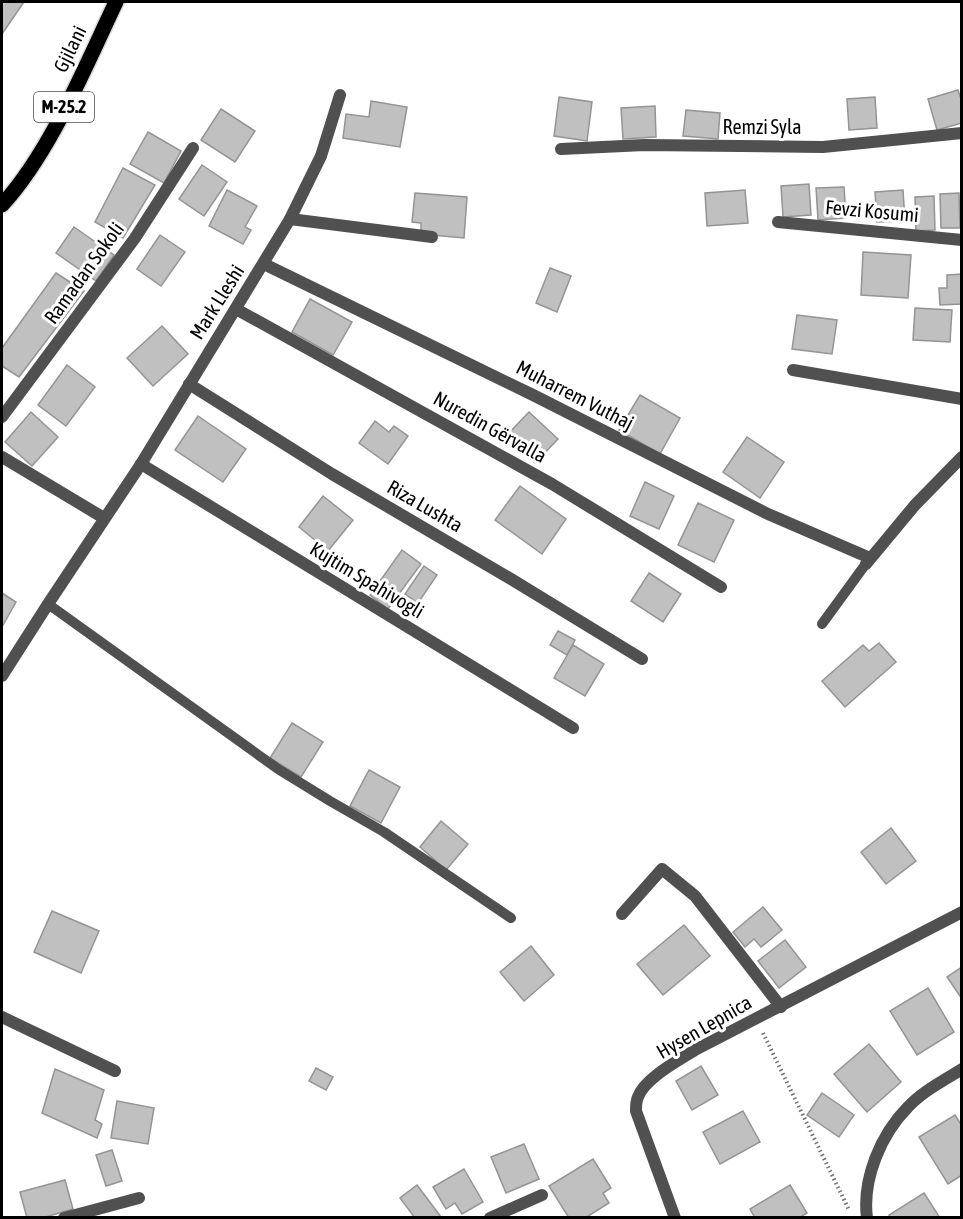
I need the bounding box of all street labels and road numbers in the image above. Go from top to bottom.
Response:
street label: Gjilani [49,22,91,76]
road number: M-25.2 [34,92,94,122]
street label: Remzi Syla [722,115,802,138]
street label: Fevzi Kosumi [824,195,920,226]
street label: Ramadan Sokoli [39,218,128,328]
street label: Mark Lleshi [185,260,248,343]
street label: Muharrem Vuthaj [513,355,638,434]
street label: Nuredin Gërvalla [430,386,551,467]
street label: Riza Lushta [384,475,467,536]
street label: Kujtim Spahivogli [306,537,428,623]
street label: Hysen Lepnica [652,990,755,1063]

